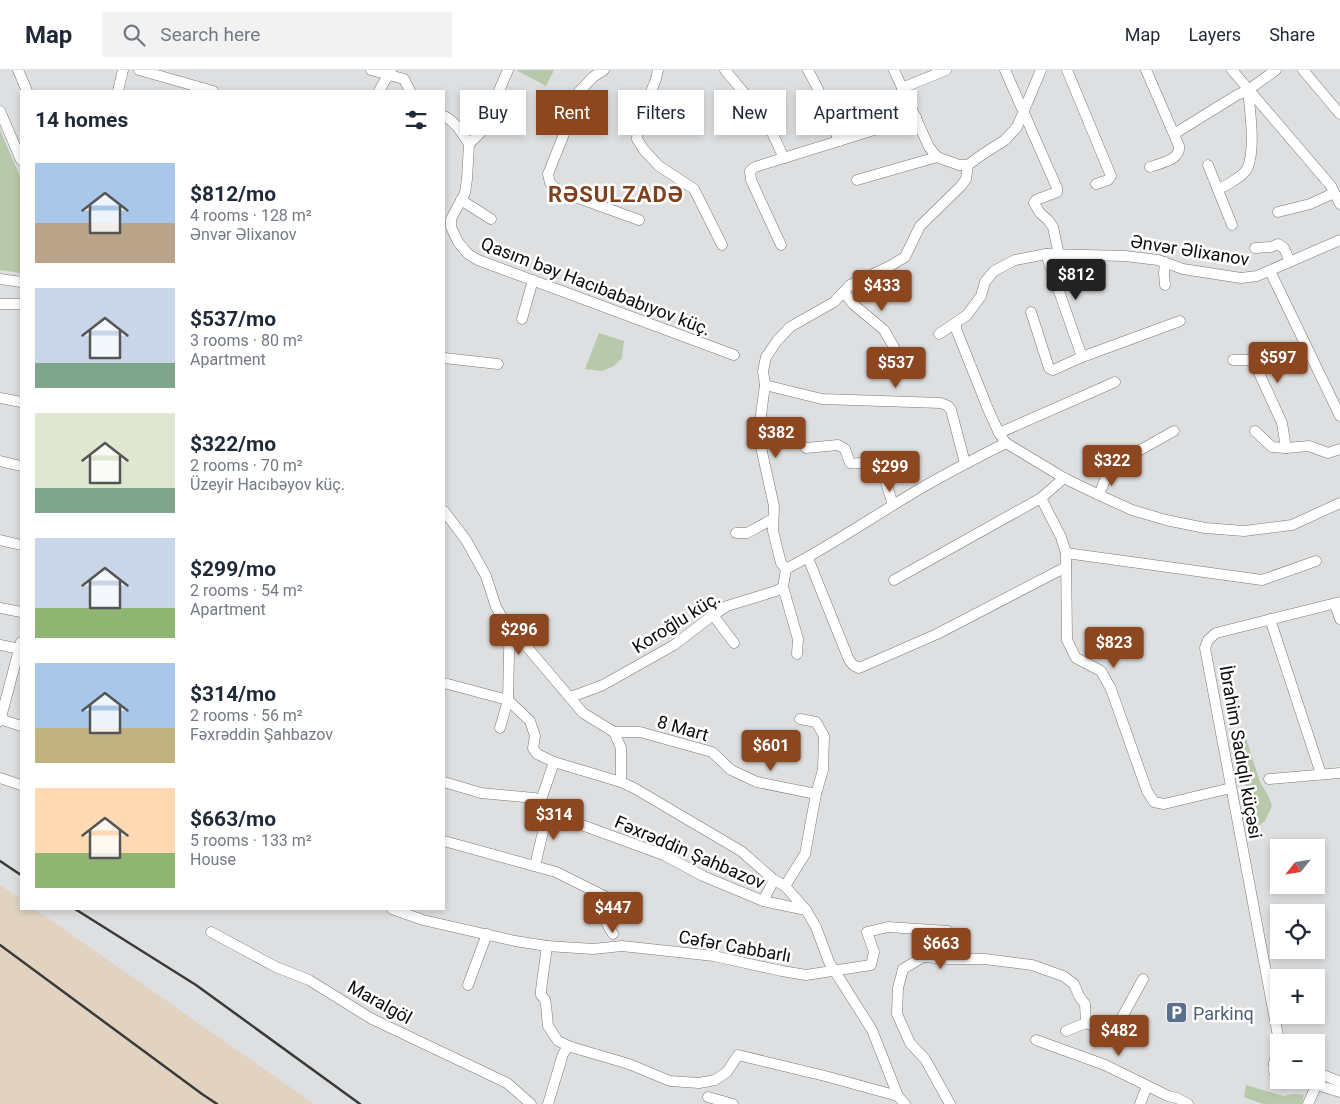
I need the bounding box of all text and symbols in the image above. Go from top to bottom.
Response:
search box [102,12,452,57]
text: Map [25,21,72,49]
icon: search [120,21,148,49]
text: Search here [160,23,260,46]
text: Map [1125,24,1160,45]
text: Layers [1188,24,1241,45]
text: Share [1269,24,1315,45]
chip: Buy [460,90,526,135]
chip: Rent [536,90,608,135]
chip: Filters [618,90,704,135]
chip: New [714,90,786,135]
chip: Apartment [796,90,917,135]
icon: filters [402,106,430,134]
text: 14 homes [35,108,128,132]
text: $812/mo [190,182,276,206]
district label: RƏSULZADƏ [548,182,684,207]
icon: home [75,183,135,243]
text: 4 rooms · 128 m² [190,206,312,225]
text: Ənvər Əlixanov [190,225,297,244]
street label: Ənvər Əlixanov [1129,230,1251,270]
street label: Qasım bəy Hacıbababıyov küç. [478,232,714,340]
pin: $812 [1046,258,1106,301]
text: $812 [1058,265,1094,284]
pin: $433 [852,270,912,312]
text: $433 [864,276,900,295]
text: $537/mo [190,307,276,331]
icon: home [75,308,135,368]
text: 3 rooms · 80 m² [190,331,303,350]
pin: $597 [1248,342,1308,384]
pin: $537 [866,346,926,389]
text: $597 [1260,348,1296,367]
text: Apartment [190,350,266,369]
text: $537 [878,353,914,372]
pin: $382 [746,416,806,459]
text: $382 [758,423,794,442]
text: $322/mo [190,432,276,456]
icon: home [75,433,135,493]
pin: $322 [1082,444,1142,487]
pin: $299 [860,450,920,493]
text: $322 [1094,451,1130,470]
text: 2 rooms · 70 m² [190,456,303,475]
text: $299 [872,457,908,476]
text: Üzeyir Hacıbəyov küç. [190,475,345,494]
text: $299/mo [190,557,276,581]
icon: home [75,558,135,618]
text: 2 rooms · 54 m² [190,581,303,600]
street label: Koroğlu küç. [628,587,724,657]
text: Apartment [190,600,266,619]
pin: $296 [489,614,549,656]
text: $296 [501,620,537,639]
pin: $823 [1084,626,1144,669]
text: $823 [1096,633,1132,652]
street label: İbrahim Sadıqlı küçəsi [1215,664,1267,840]
text: $314/mo [190,682,276,706]
icon: home [75,683,135,743]
text: 2 rooms · 56 m² [190,706,303,725]
street label: 8 Mart [655,711,711,745]
text: Fəxrəddin Şahbazov [190,725,333,744]
pin: $601 [741,730,801,772]
text: $601 [753,736,789,755]
pin: $314 [524,798,584,841]
text: $314 [536,805,572,824]
text: $663/mo [190,807,276,831]
icon: home [75,808,135,868]
street label: Fəxrəddin Şahbazov [612,811,768,893]
text: 5 rooms · 133 m² [190,831,312,850]
north arrow [1270,839,1325,894]
map controls [1270,839,1325,1089]
text: House [190,850,236,869]
pin: $447 [583,892,643,934]
text: $447 [595,898,631,917]
button: locate [1270,904,1325,959]
street label: Cəfər Cabbarlı [677,926,793,966]
pin: $663 [911,928,971,970]
text: $663 [923,934,959,953]
button: + [1270,969,1325,1024]
street label: Maralgöl [344,976,416,1028]
parking icon: Parkinq [1165,1001,1189,1025]
place label: Parkinq [1193,1003,1254,1024]
pin: $482 [1089,1014,1149,1057]
text: $482 [1101,1021,1137,1040]
button: − [1270,1034,1325,1089]

